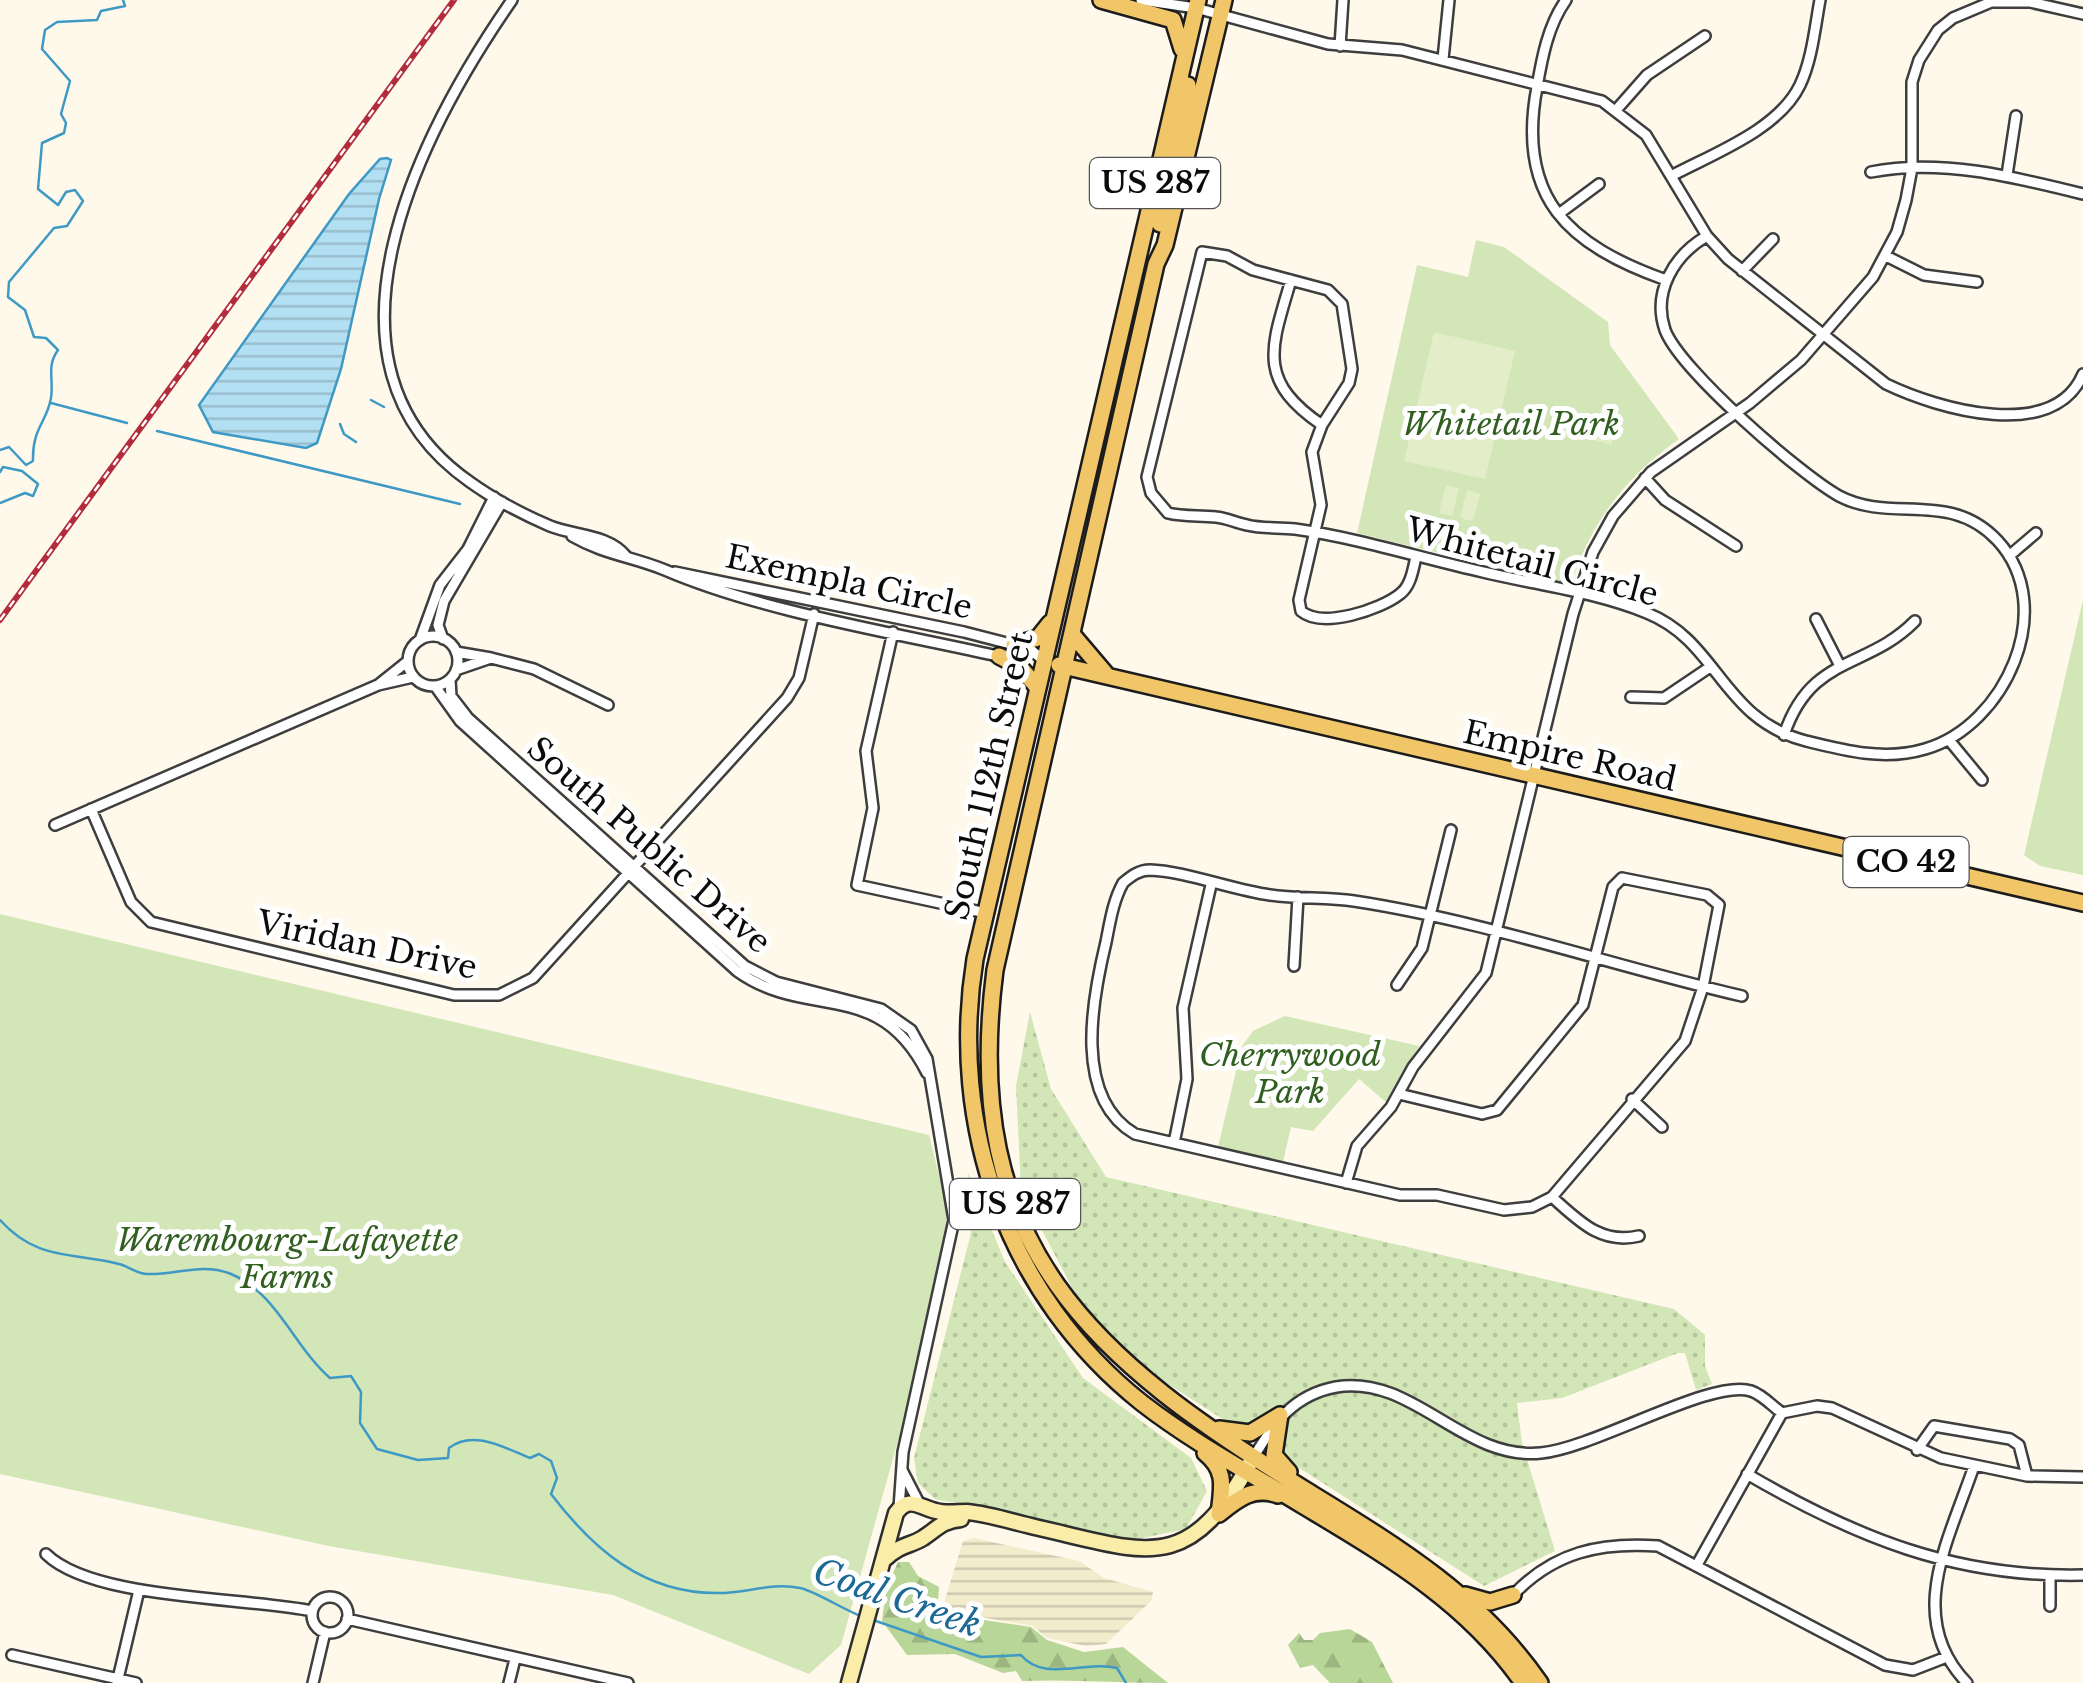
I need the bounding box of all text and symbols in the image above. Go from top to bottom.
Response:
road number: US 287 [1090,158,1220,208]
park label: Whitetail Park [1402,404,1620,444]
street label: Whitetail Circle [1401,509,1662,615]
street label: Exempla Circle [722,536,976,628]
street label: South 112th Street [936,628,1042,924]
street label: Empire Road [1459,712,1681,800]
street label: South Public Drive [519,728,779,962]
road number: CO 42 [1844,837,1968,887]
street label: Viridan Drive [252,902,481,988]
park label: Cherrywood Park [1199,1035,1382,1112]
road number: US 287 [950,1179,1080,1229]
park label: Warembourg-Lafayette Farms [116,1220,459,1297]
water label: Coal Creek [808,1549,986,1646]

